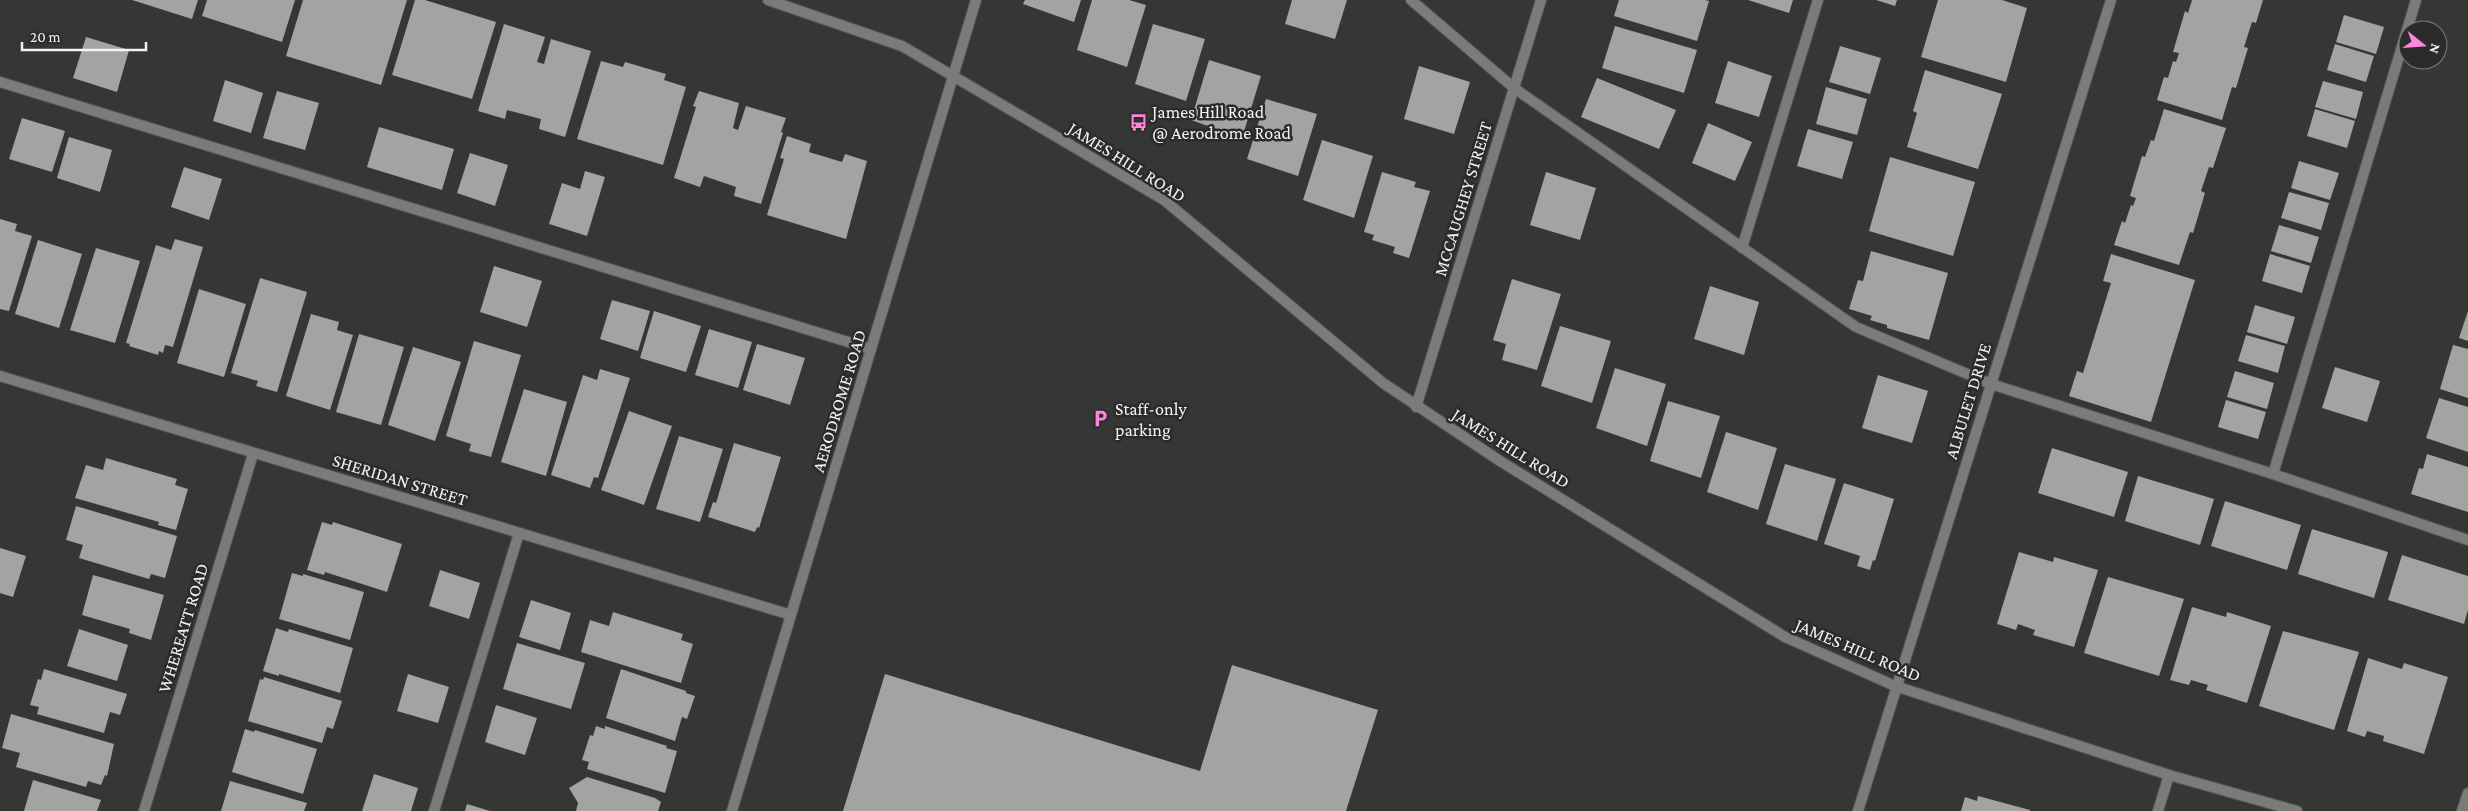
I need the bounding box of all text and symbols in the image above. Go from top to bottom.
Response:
scale bar [22,20,146,52]
north arrow [2398,20,2448,70]
text: 20 m [30,29,61,45]
text: N [2426,42,2444,56]
place label: James Hill Road @ Aerodrome Road [1150,102,1292,143]
bus stop icon: James Hill Road @ Aerodrome Road [1128,112,1148,132]
street label: JAMES HILL ROAD [1063,117,1189,206]
street label: MCCAUGHEY STREET [1430,119,1496,279]
street label: AERODROME ROAD [808,327,870,475]
street label: ALBULET DRIVE [1941,340,1995,461]
place label: Staff-only parking [1115,399,1187,440]
street label: JAMES HILL ROAD [1447,403,1573,492]
parking icon: Staff-only parking [1091,409,1111,429]
street label: SHERIDAN STREET [330,450,470,510]
street label: WHEREATT ROAD [154,561,212,695]
street label: JAMES HILL ROAD [1790,614,1924,686]

